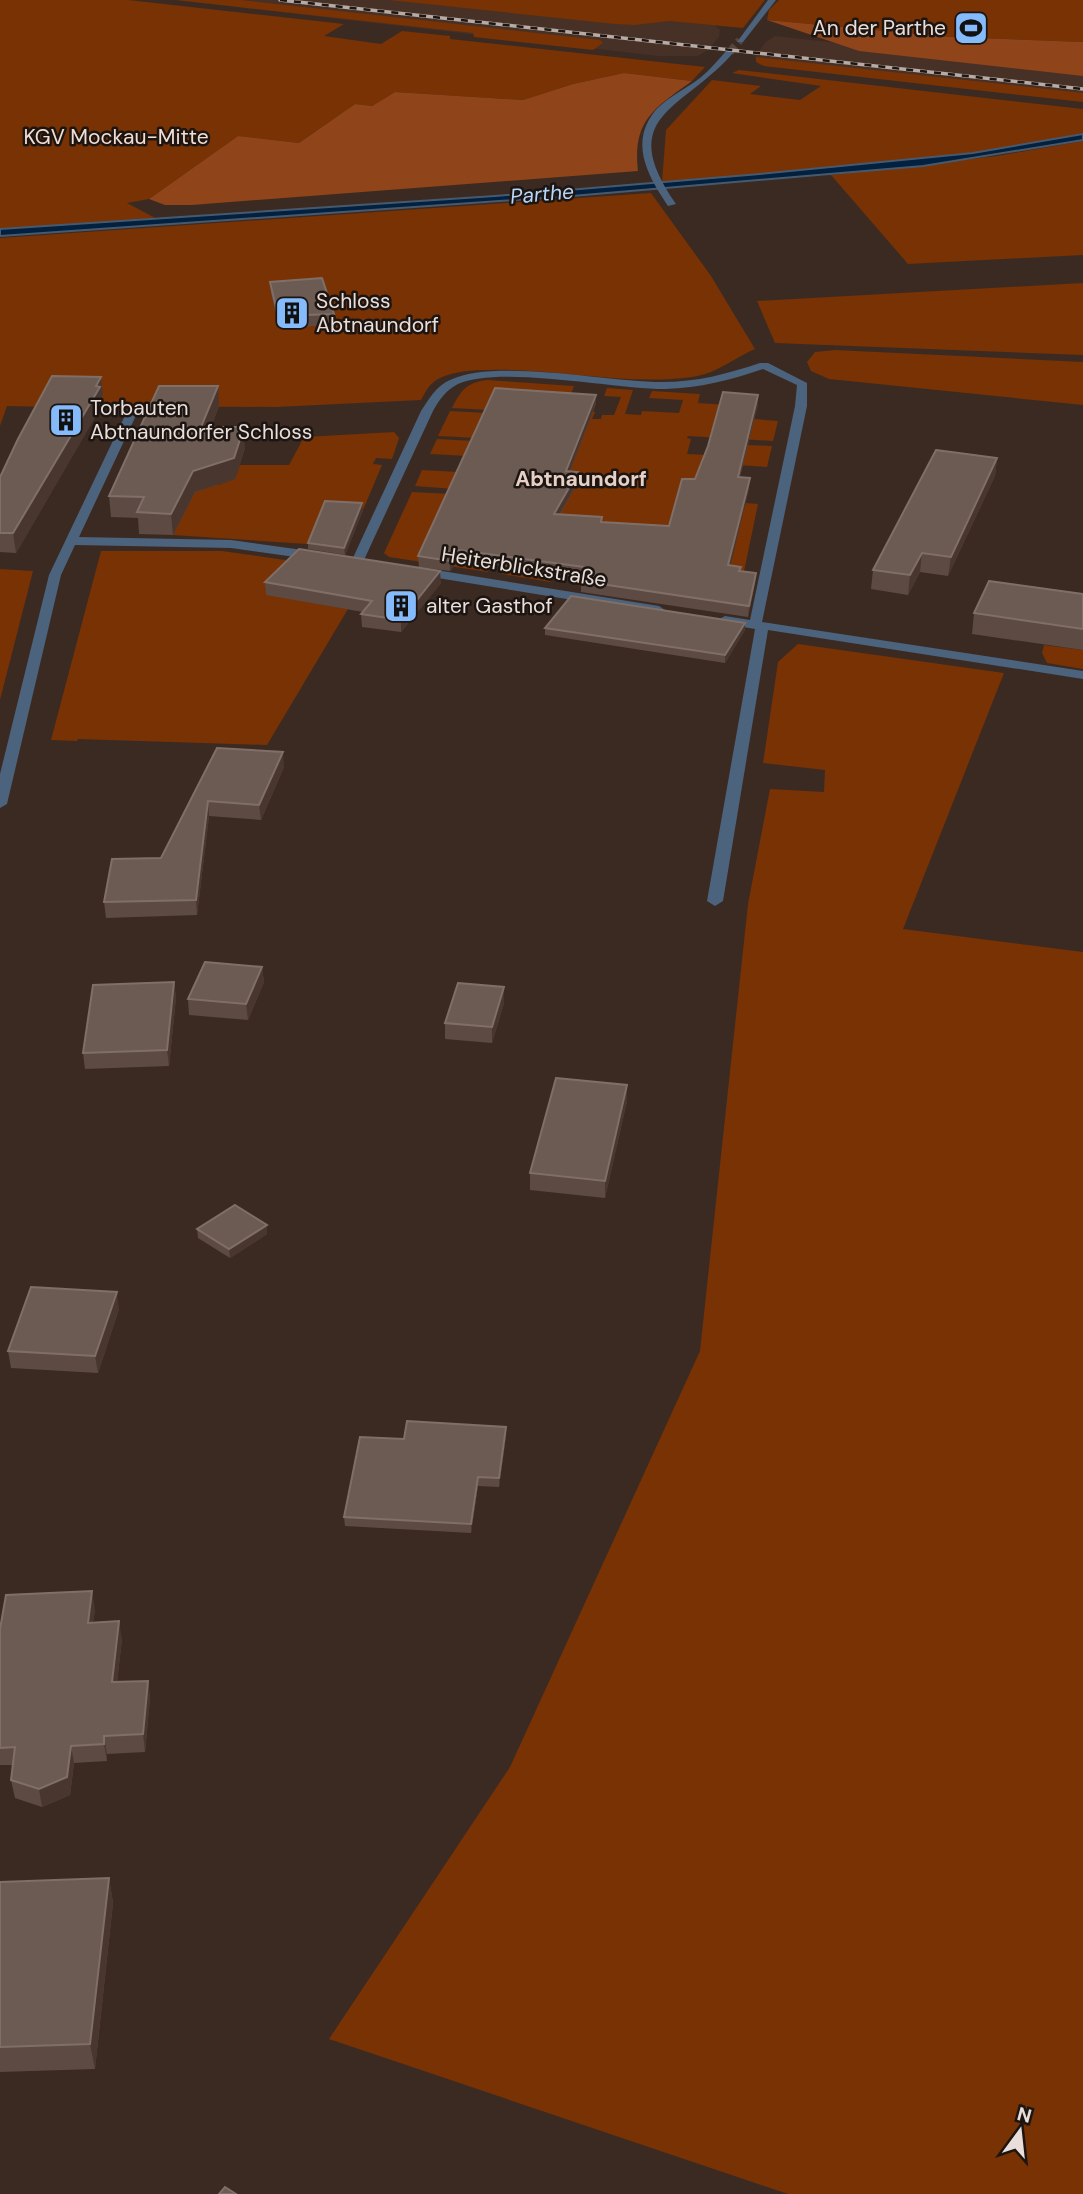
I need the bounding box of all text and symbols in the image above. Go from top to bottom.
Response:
sports icon: An der Parthe [952,9,990,47]
place label: An der Parthe [813,14,946,42]
park label: KGV Mockau-Mitte [23,123,209,151]
water label: Parthe [509,177,575,211]
place label: Schloss Abtnaundorf [316,287,439,339]
building icon: Schloss Abtnaundorf [273,294,311,332]
place label: Torbauten Abtnaundorfer Schloss [90,394,312,446]
building icon: Torbauten Abtnaundorfer Schloss [47,401,85,439]
district label: Abtnaundorf [515,465,647,493]
street label: Heiterblickstraße [439,540,609,594]
building icon: alter Gasthof [382,587,420,625]
place label: alter Gasthof [426,592,553,620]
north arrow [985,2096,1055,2166]
text: N [1014,2101,1034,2129]

